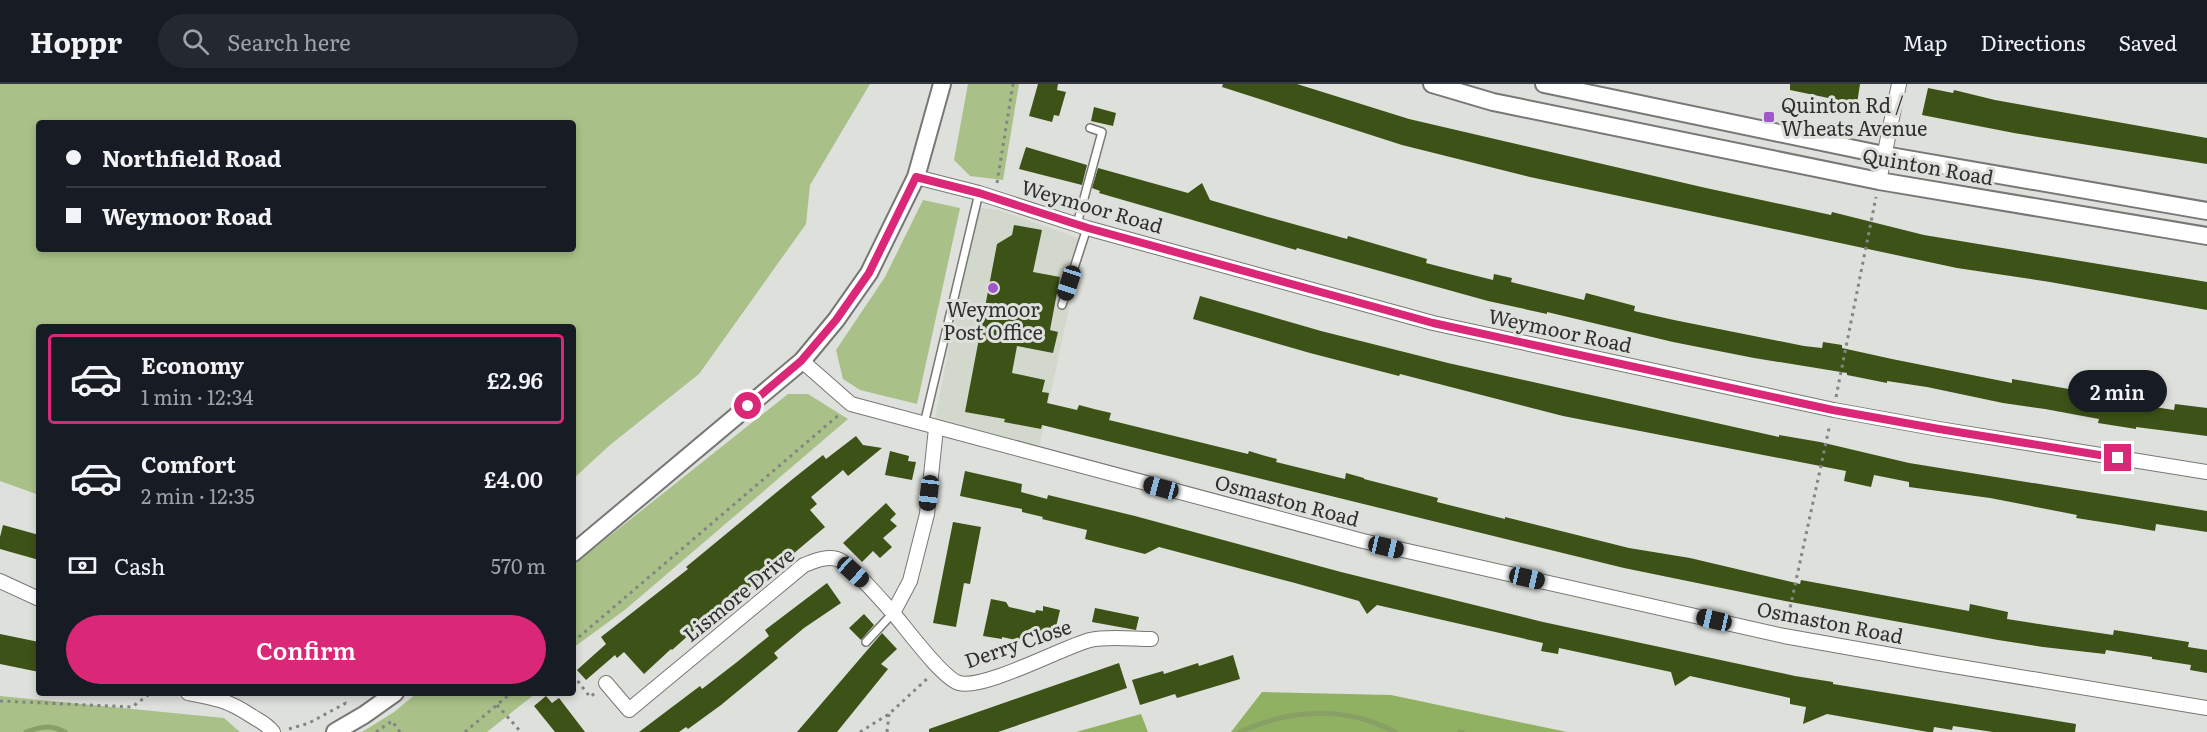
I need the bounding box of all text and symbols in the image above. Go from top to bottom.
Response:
search box [158,14,578,68]
text: Hoppr [30,20,122,62]
icon: search [179,25,212,58]
text: Search here [227,25,351,58]
text: Map [1903,26,1948,57]
text: Directions [1981,26,2086,57]
text: Saved [2119,26,2177,57]
place label: Quinton Rd / Wheats Avenue [1781,89,1927,142]
marker: Quinton Rd / Wheats Avenue [1762,110,1776,124]
street label: Quinton Road [1861,139,1996,191]
text: Northfield Road [102,141,282,174]
street label: Weymoor Road [1018,171,1167,240]
text: Weymoor Road [102,199,272,232]
car [1055,263,1083,303]
marker: Weymoor Post Office [986,281,1000,295]
place label: Weymoor Post Office [943,293,1043,346]
street label: Weymoor Road [1486,299,1635,359]
text: Economy [141,348,244,381]
icon: car [69,352,123,406]
text: £2.96 [487,363,543,396]
callout: 2 min [2068,371,2168,413]
text: 2 min [2090,376,2145,406]
text: 1 min · 12:34 [141,381,254,411]
route start [734,392,761,419]
route end [2104,444,2131,471]
text: Comfort [141,447,236,480]
icon: car [69,451,123,505]
text: £4.00 [484,462,543,495]
street label: Osmaston Road [1212,465,1363,533]
car [918,474,940,512]
car [1141,475,1181,501]
text: 2 min · 12:35 [141,480,255,510]
car [1366,534,1406,560]
street label: Lismore Drive [676,539,800,648]
icon: cash [66,549,99,582]
text: Cash [114,549,165,582]
text: 570 m [491,550,546,580]
car [834,553,872,591]
car [1507,565,1547,591]
street label: Osmaston Road [1755,592,1906,650]
car [1694,607,1734,633]
street label: Derry Close [960,610,1075,674]
button: Confirm [66,615,546,684]

